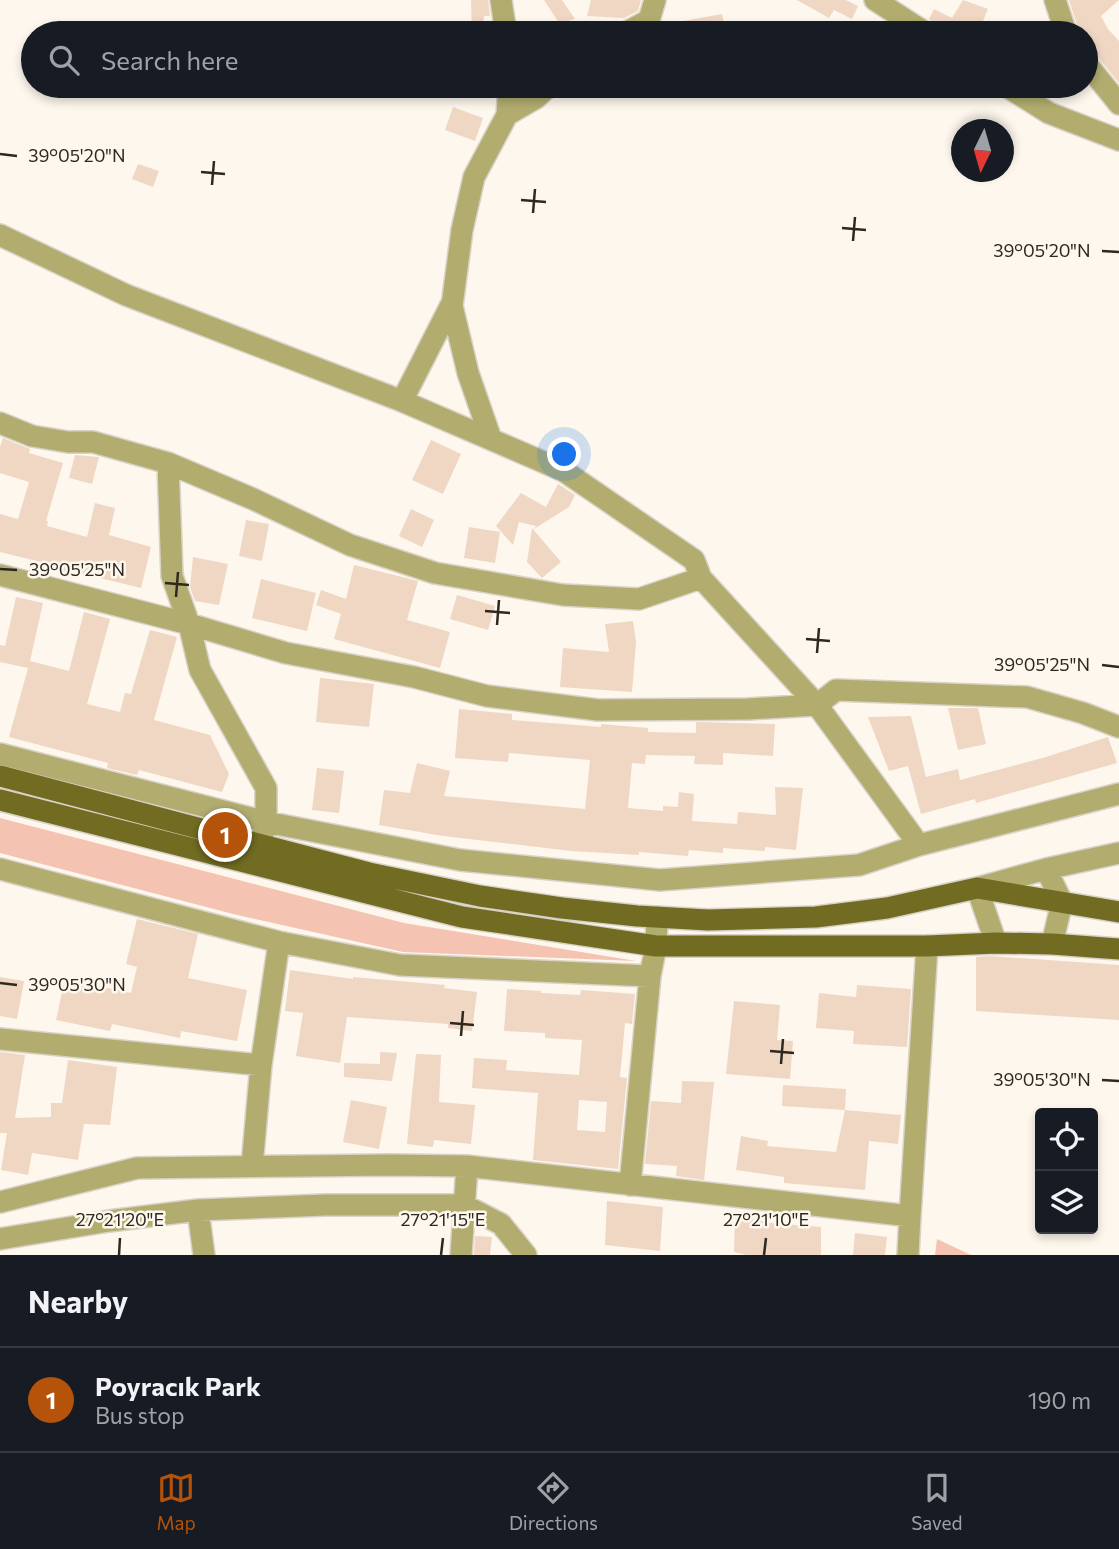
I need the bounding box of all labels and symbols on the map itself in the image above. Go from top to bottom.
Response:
north arrow [951,119,1014,182]
text: 39°05'20"N [28,144,126,166]
text: 39°05'20"N [993,239,1091,261]
your location [547,437,581,471]
text: 39°05'25"N [29,558,125,580]
text: 39°05'25"N [994,653,1090,675]
pin: 1 [202,809,248,861]
text: 39°05'30"N [28,973,126,995]
text: 39°05'30"N [993,1068,1091,1090]
text: 27°21'20"E [76,1208,164,1230]
text: 27°21'15"E [401,1208,485,1230]
text: 27°21'10"E [723,1208,809,1230]

